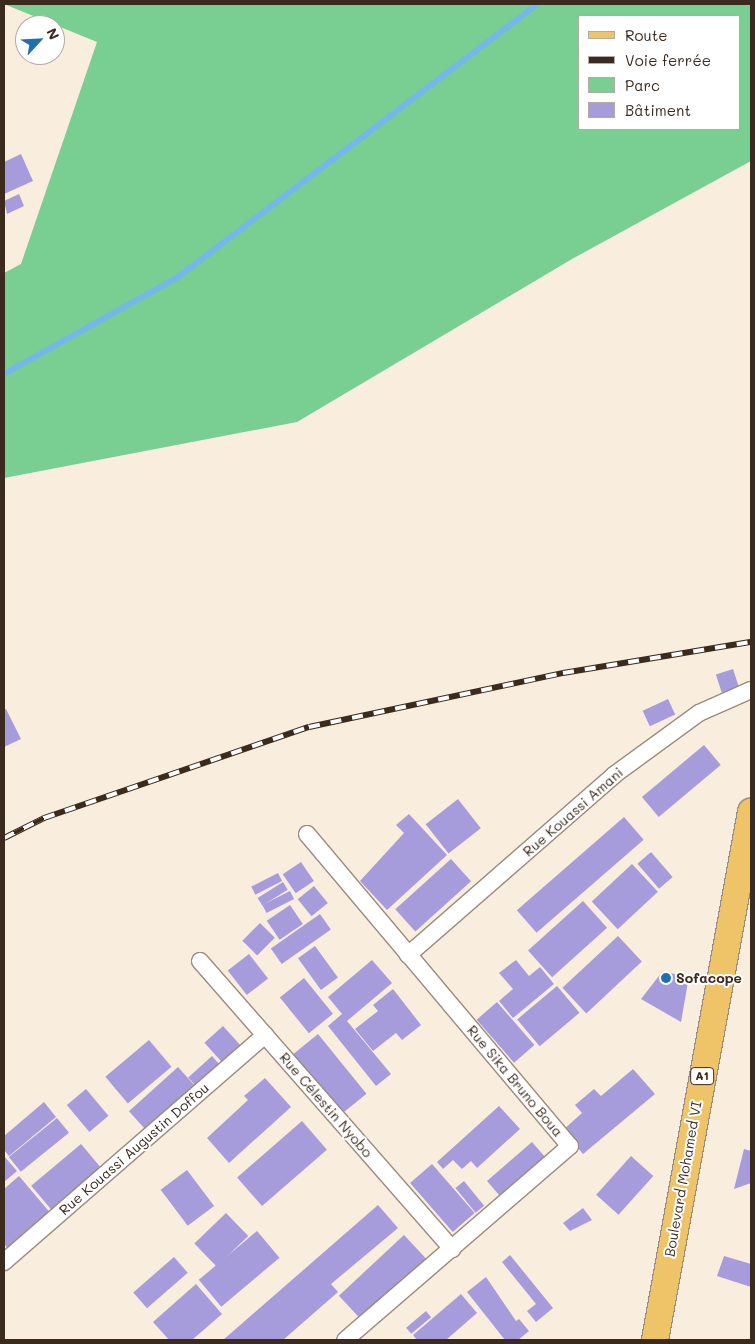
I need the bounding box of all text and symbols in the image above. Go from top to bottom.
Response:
north arrow [15,15,65,65]
legend [578,15,740,130]
text: N [42,25,64,43]
text: Route [625,25,668,45]
text: Voie ferrée [625,50,711,70]
text: Parc [625,75,660,95]
text: Bâtiment [625,100,691,120]
street label: Rue Kouassi Amani [520,764,626,860]
place label: Sofacope [676,970,742,986]
marker: Sofacope [660,972,672,984]
street label: Rue Sika Bruno Boua [464,1022,566,1140]
street label: Rue Célestin Nyobo [276,1049,376,1161]
road number: A1 [690,1066,714,1086]
street label: Rue Kouassi Augustin Doffou [56,1079,212,1219]
street label: Boulevard Mohamed VI [661,1100,705,1258]

